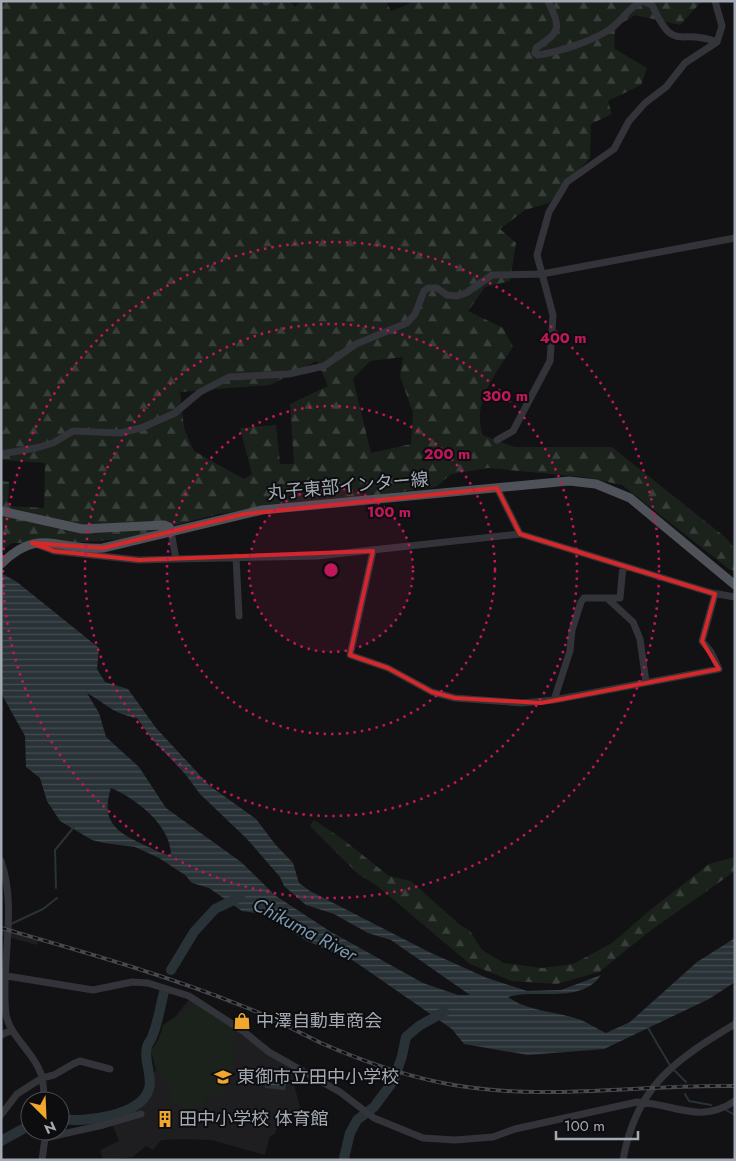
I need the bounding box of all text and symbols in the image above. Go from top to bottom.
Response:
text: 400 m [539,327,587,349]
text: 300 m [482,385,528,407]
text: 200 m [424,443,470,465]
street label: 丸子東部インター線 [266,466,430,506]
text: 100 m [367,501,411,523]
centre of rings [322,561,340,579]
water label: Chikuma River [248,891,363,969]
place label: 中澤自動車商会 [256,1008,382,1034]
shop icon: 中澤自動車商会 [232,1011,252,1031]
place label: 東御市立田中小学校 [237,1064,399,1090]
school or university icon: 東御市立田中小学校 [213,1067,233,1087]
north arrow [20,1091,70,1141]
place label: 田中小学校 体育館 [179,1106,328,1132]
scale bar [556,1108,638,1140]
building icon: 田中小学校 体育館 [155,1109,175,1129]
text: 100 m [564,1115,605,1137]
text: N [41,1116,59,1139]

